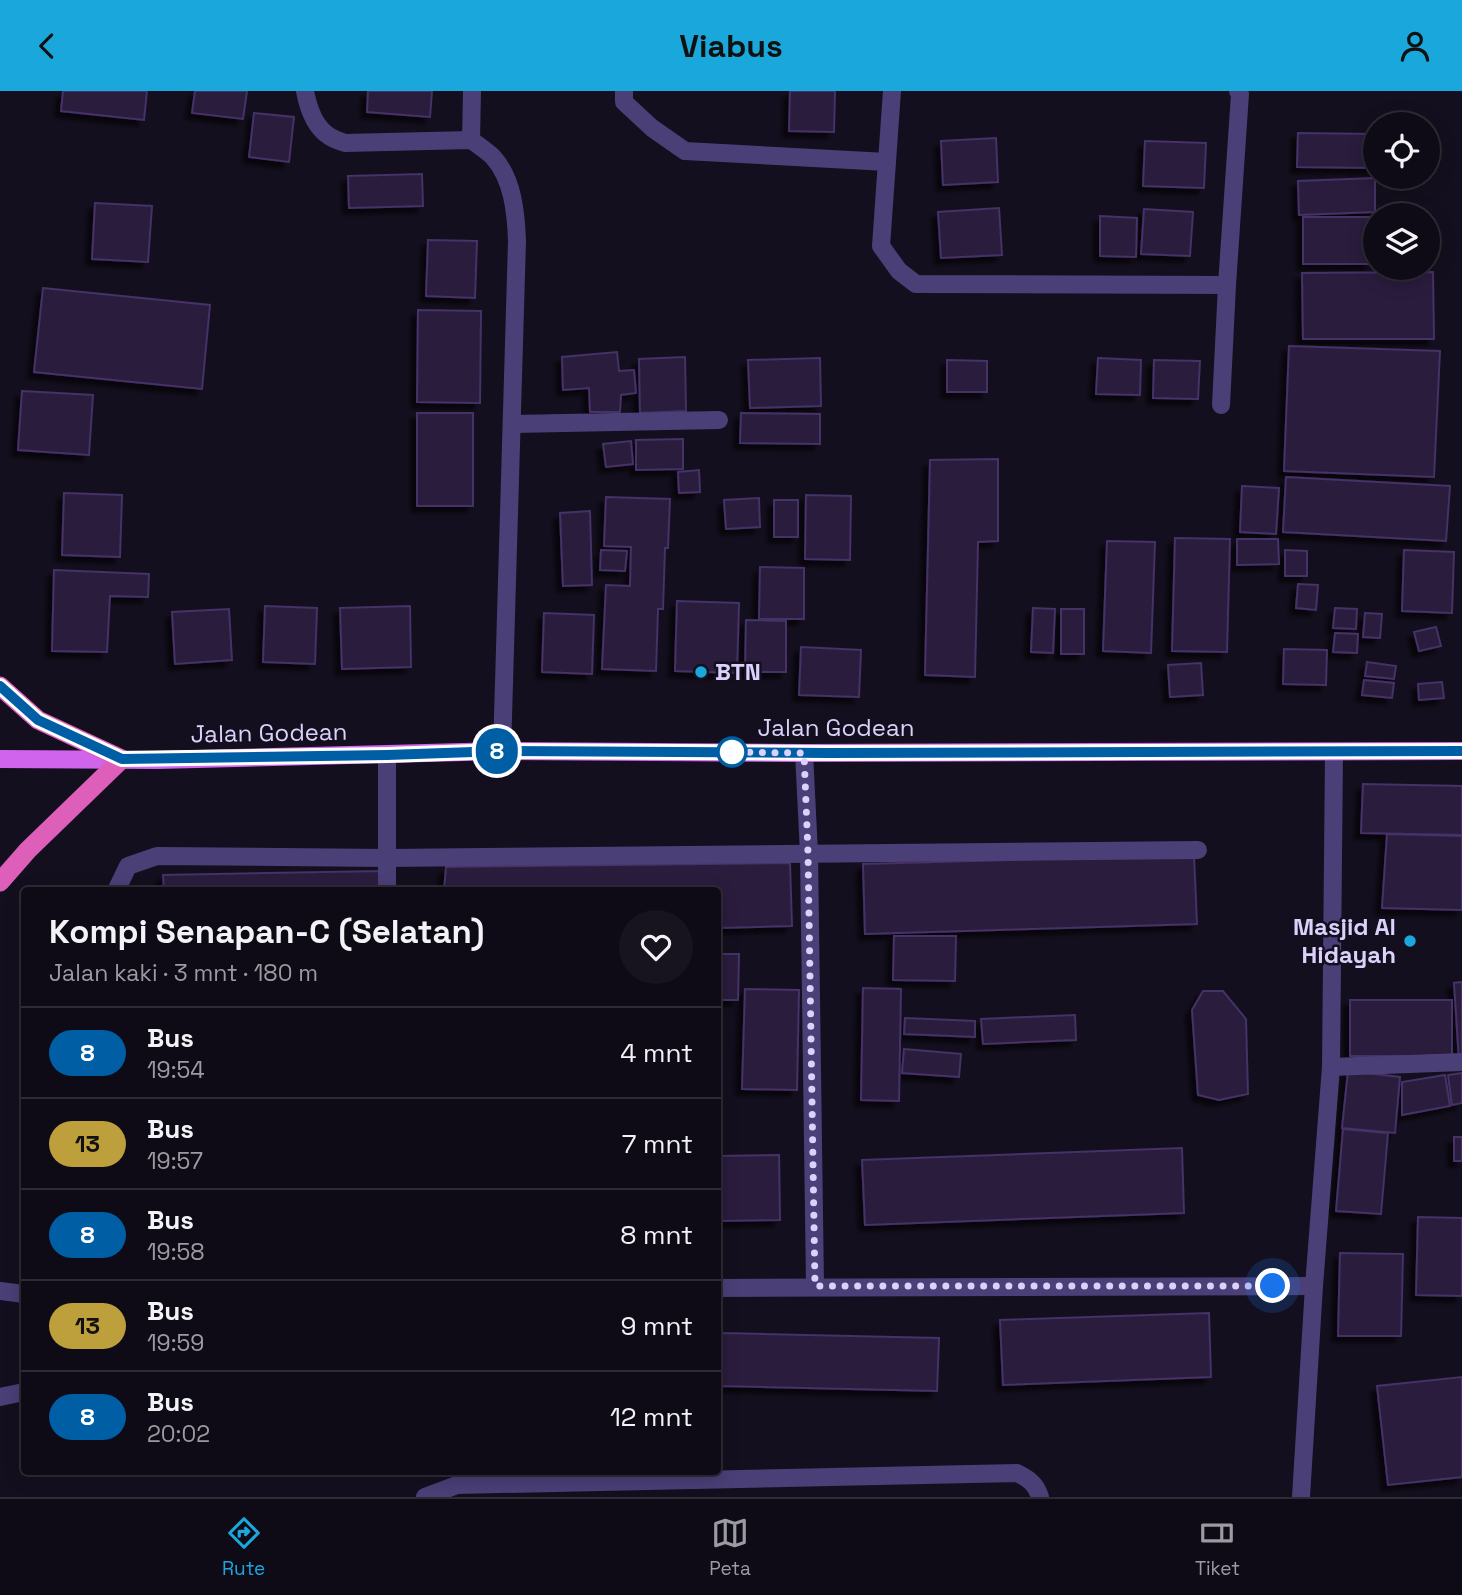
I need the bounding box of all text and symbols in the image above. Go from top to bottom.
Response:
text: Viabus [679,26,783,66]
icon: back [28,27,66,65]
icon: person [1396,27,1434,65]
map controls [1363,112,1440,280]
button: locate [1363,112,1440,189]
button: layers [1363,203,1440,280]
place label: BTN [715,656,761,687]
marker: BTN [693,664,709,680]
street label: Jalan Godean [758,712,914,743]
street label: Jalan Godean [190,716,348,749]
line badge: 8 [474,728,520,774]
text: 8 [490,735,504,766]
unlabelled marker [717,737,747,767]
button: heart [619,910,693,984]
text: Kompi Senapan-C (Selatan) [49,911,484,953]
place label: Masjid Al Hidayah [1293,911,1396,970]
marker: Masjid Al Hidayah [1402,933,1418,949]
text: Jalan kaki · 3 mnt · 180 m [49,958,318,988]
text: Bus [147,1021,194,1055]
text: 4 mnt [620,1036,693,1070]
text: 8 [80,1037,95,1068]
text: 19:54 [147,1055,205,1085]
text: Bus [147,1112,194,1146]
text: 7 mnt [622,1127,693,1161]
text: 13 [75,1128,100,1159]
text: 19:57 [147,1146,203,1176]
text: Bus [147,1203,194,1237]
text: 8 mnt [620,1218,693,1252]
text: 8 [80,1219,95,1250]
text: 19:58 [147,1237,205,1267]
your location [1255,1268,1290,1303]
text: Bus [147,1294,194,1328]
text: 9 mnt [621,1309,693,1343]
text: 13 [75,1310,100,1341]
text: 19:59 [147,1328,204,1358]
text: Bus [147,1385,194,1419]
text: 12 mnt [610,1400,693,1434]
text: 8 [80,1401,95,1432]
text: 20:02 [147,1419,210,1449]
tab: Rute [222,1514,265,1581]
tab: Peta [709,1514,751,1581]
tab: Tiket [1195,1514,1240,1581]

